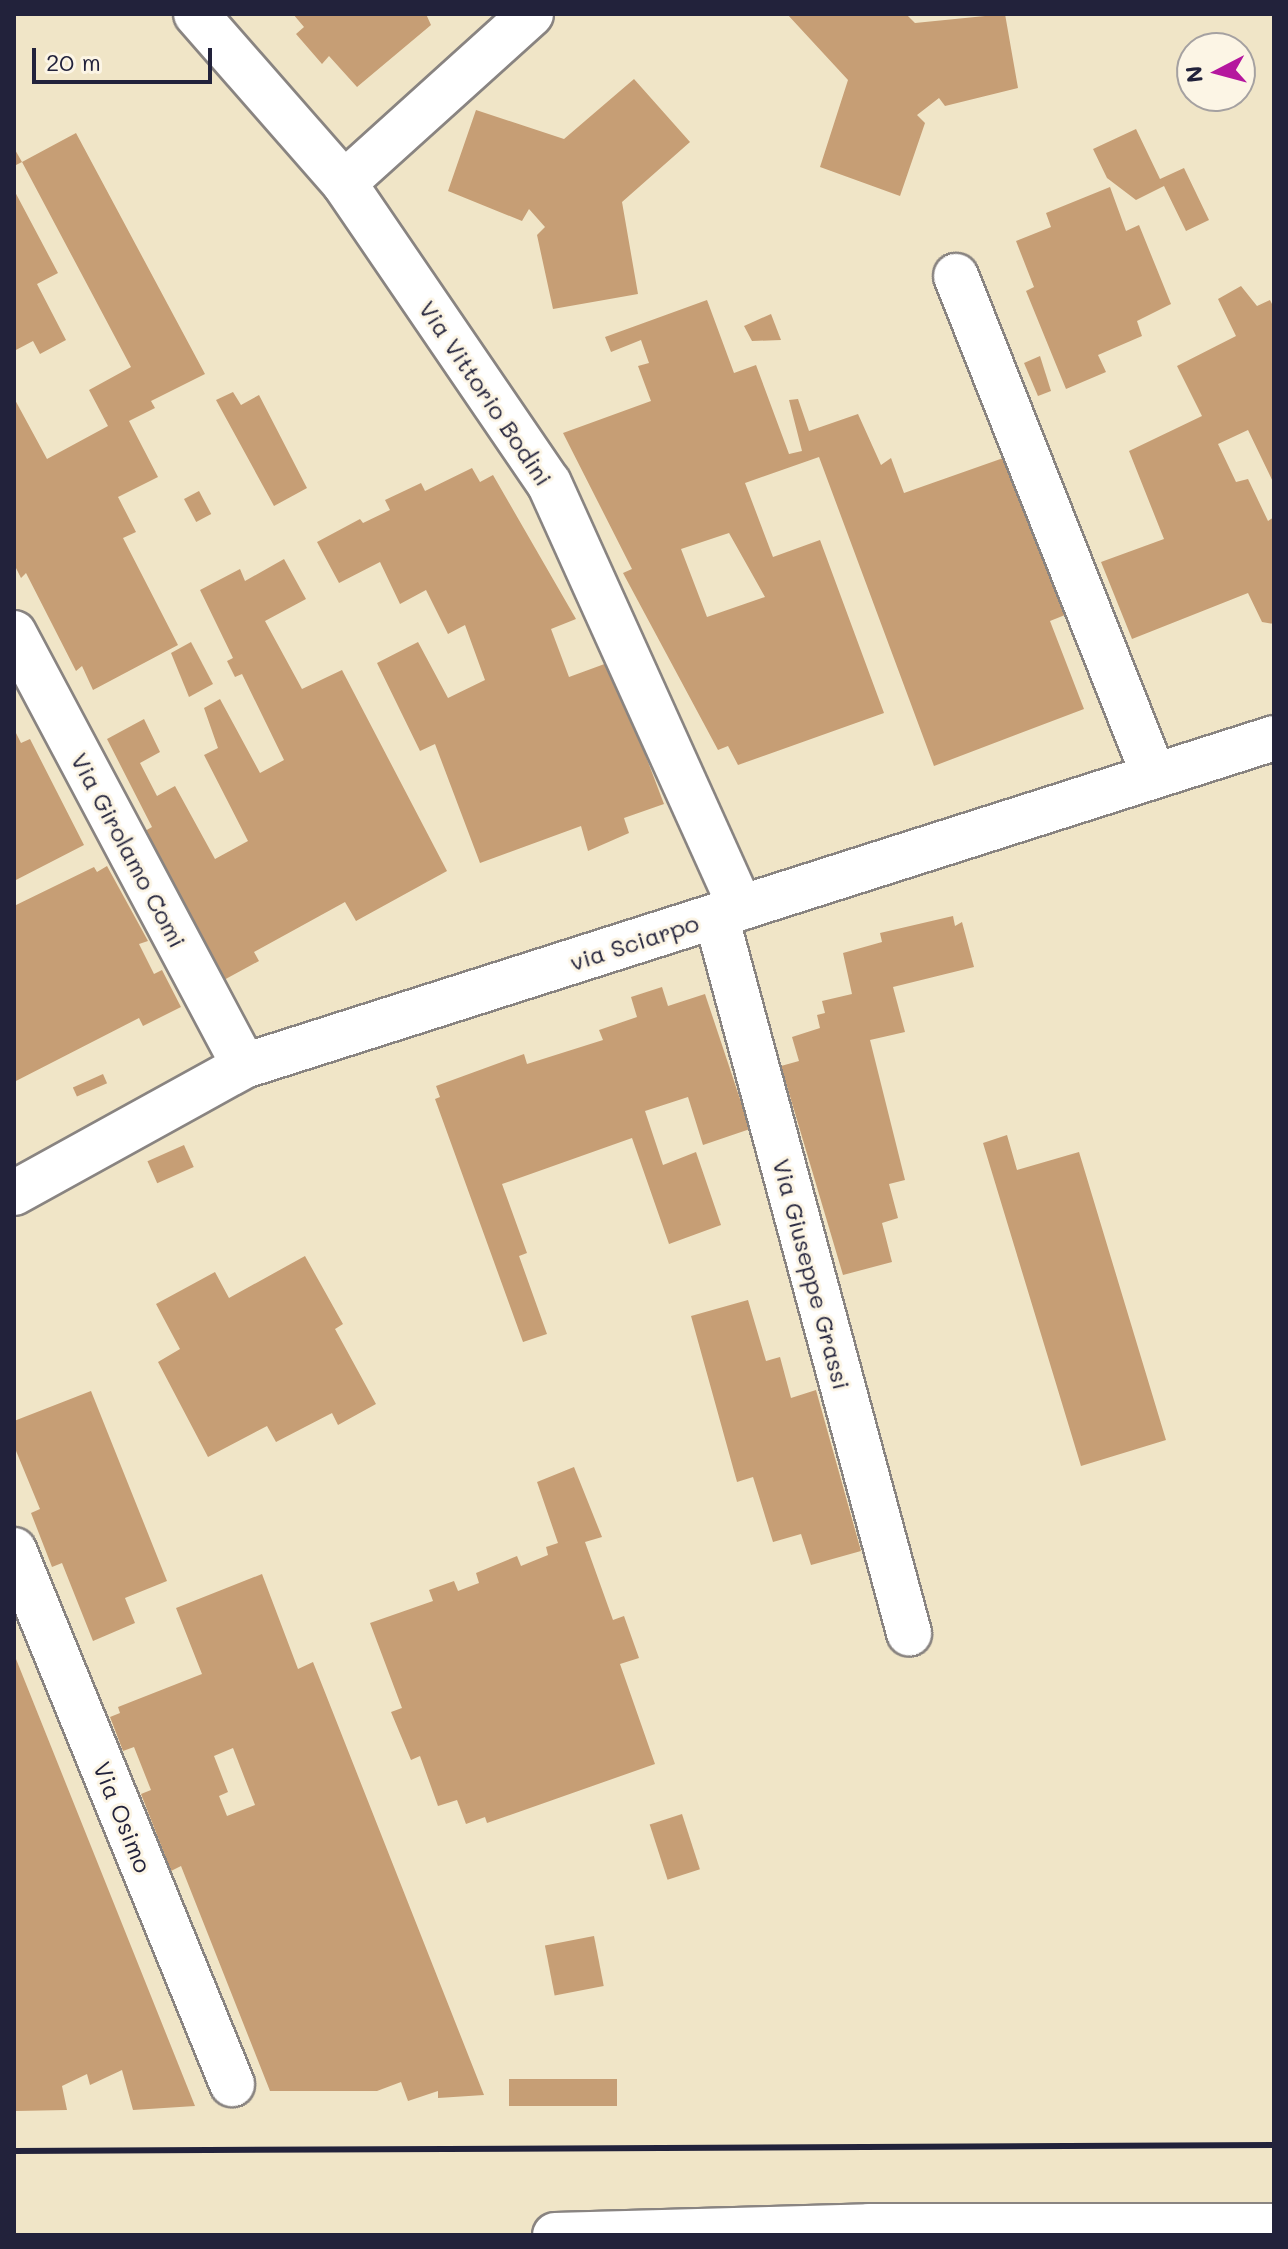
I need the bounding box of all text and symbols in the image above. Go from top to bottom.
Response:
scale bar [36,32,216,82]
north arrow [1176,32,1256,112]
text: 20 m [46,46,101,77]
text: N [1178,65,1209,84]
street label: Via Vittorio Bodini [413,295,559,491]
street label: Via Girolamo Comi [65,748,193,952]
street label: via Sciarpo [566,908,702,976]
street label: Via Giuseppe Grassi [767,1155,857,1393]
street label: Via Osimo [88,1757,158,1877]

